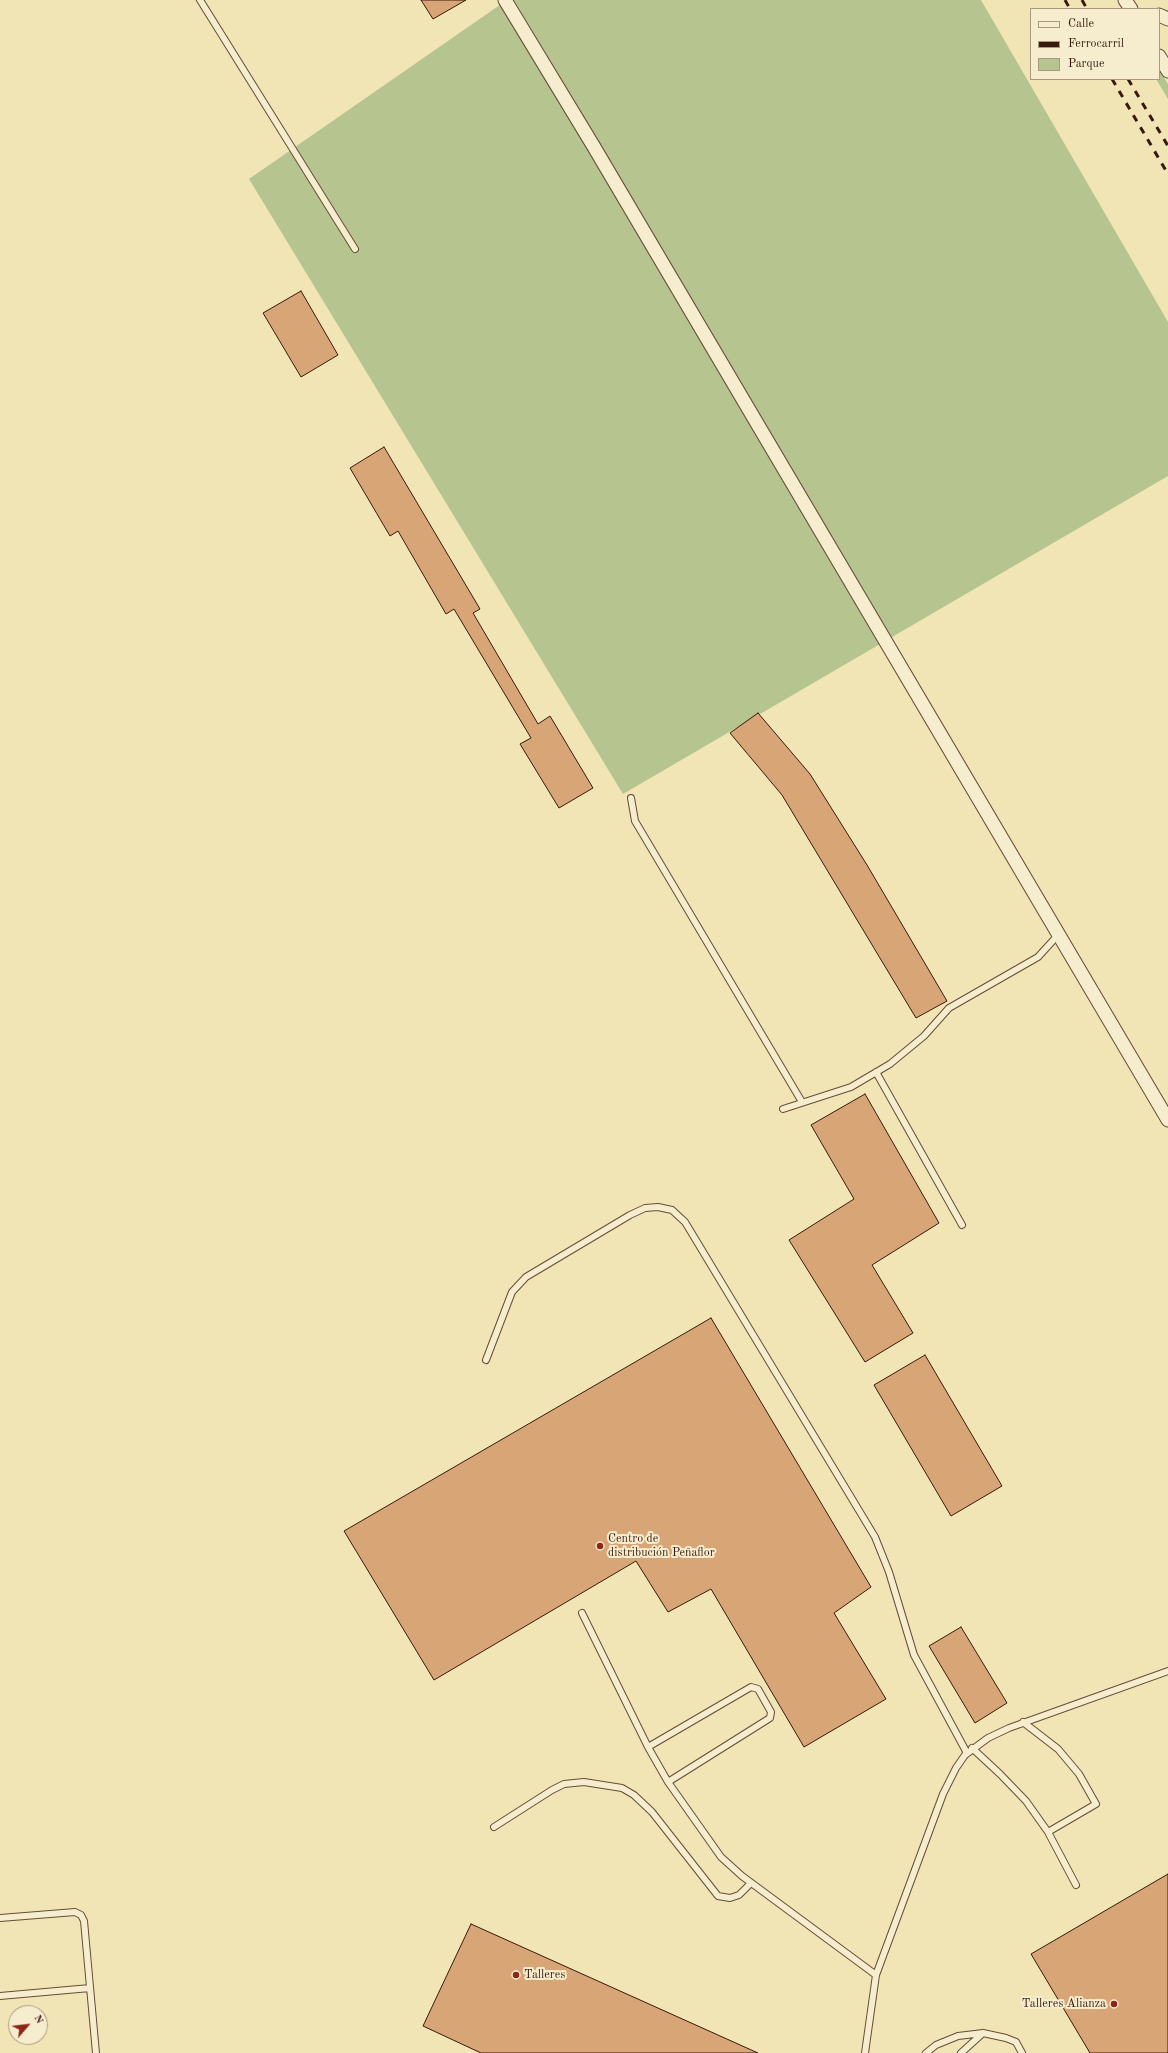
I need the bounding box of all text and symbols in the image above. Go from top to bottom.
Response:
legend [1030,8,1160,80]
text: Calle [1068,18,1094,30]
text: Ferrocarril [1068,38,1124,50]
text: Parque [1068,58,1104,70]
place label: Centro de distribución Peñaflor [608,1532,715,1560]
marker: Centro de distribución Peñaflor [595,1541,605,1551]
place label: Talleres [524,1968,566,1982]
marker: Talleres [511,1970,521,1980]
place label: Talleres Alianza [1022,1997,1106,2011]
marker: Talleres Alianza [1109,1999,1119,2009]
north arrow [8,2005,48,2045]
text: N [31,2013,45,2026]

